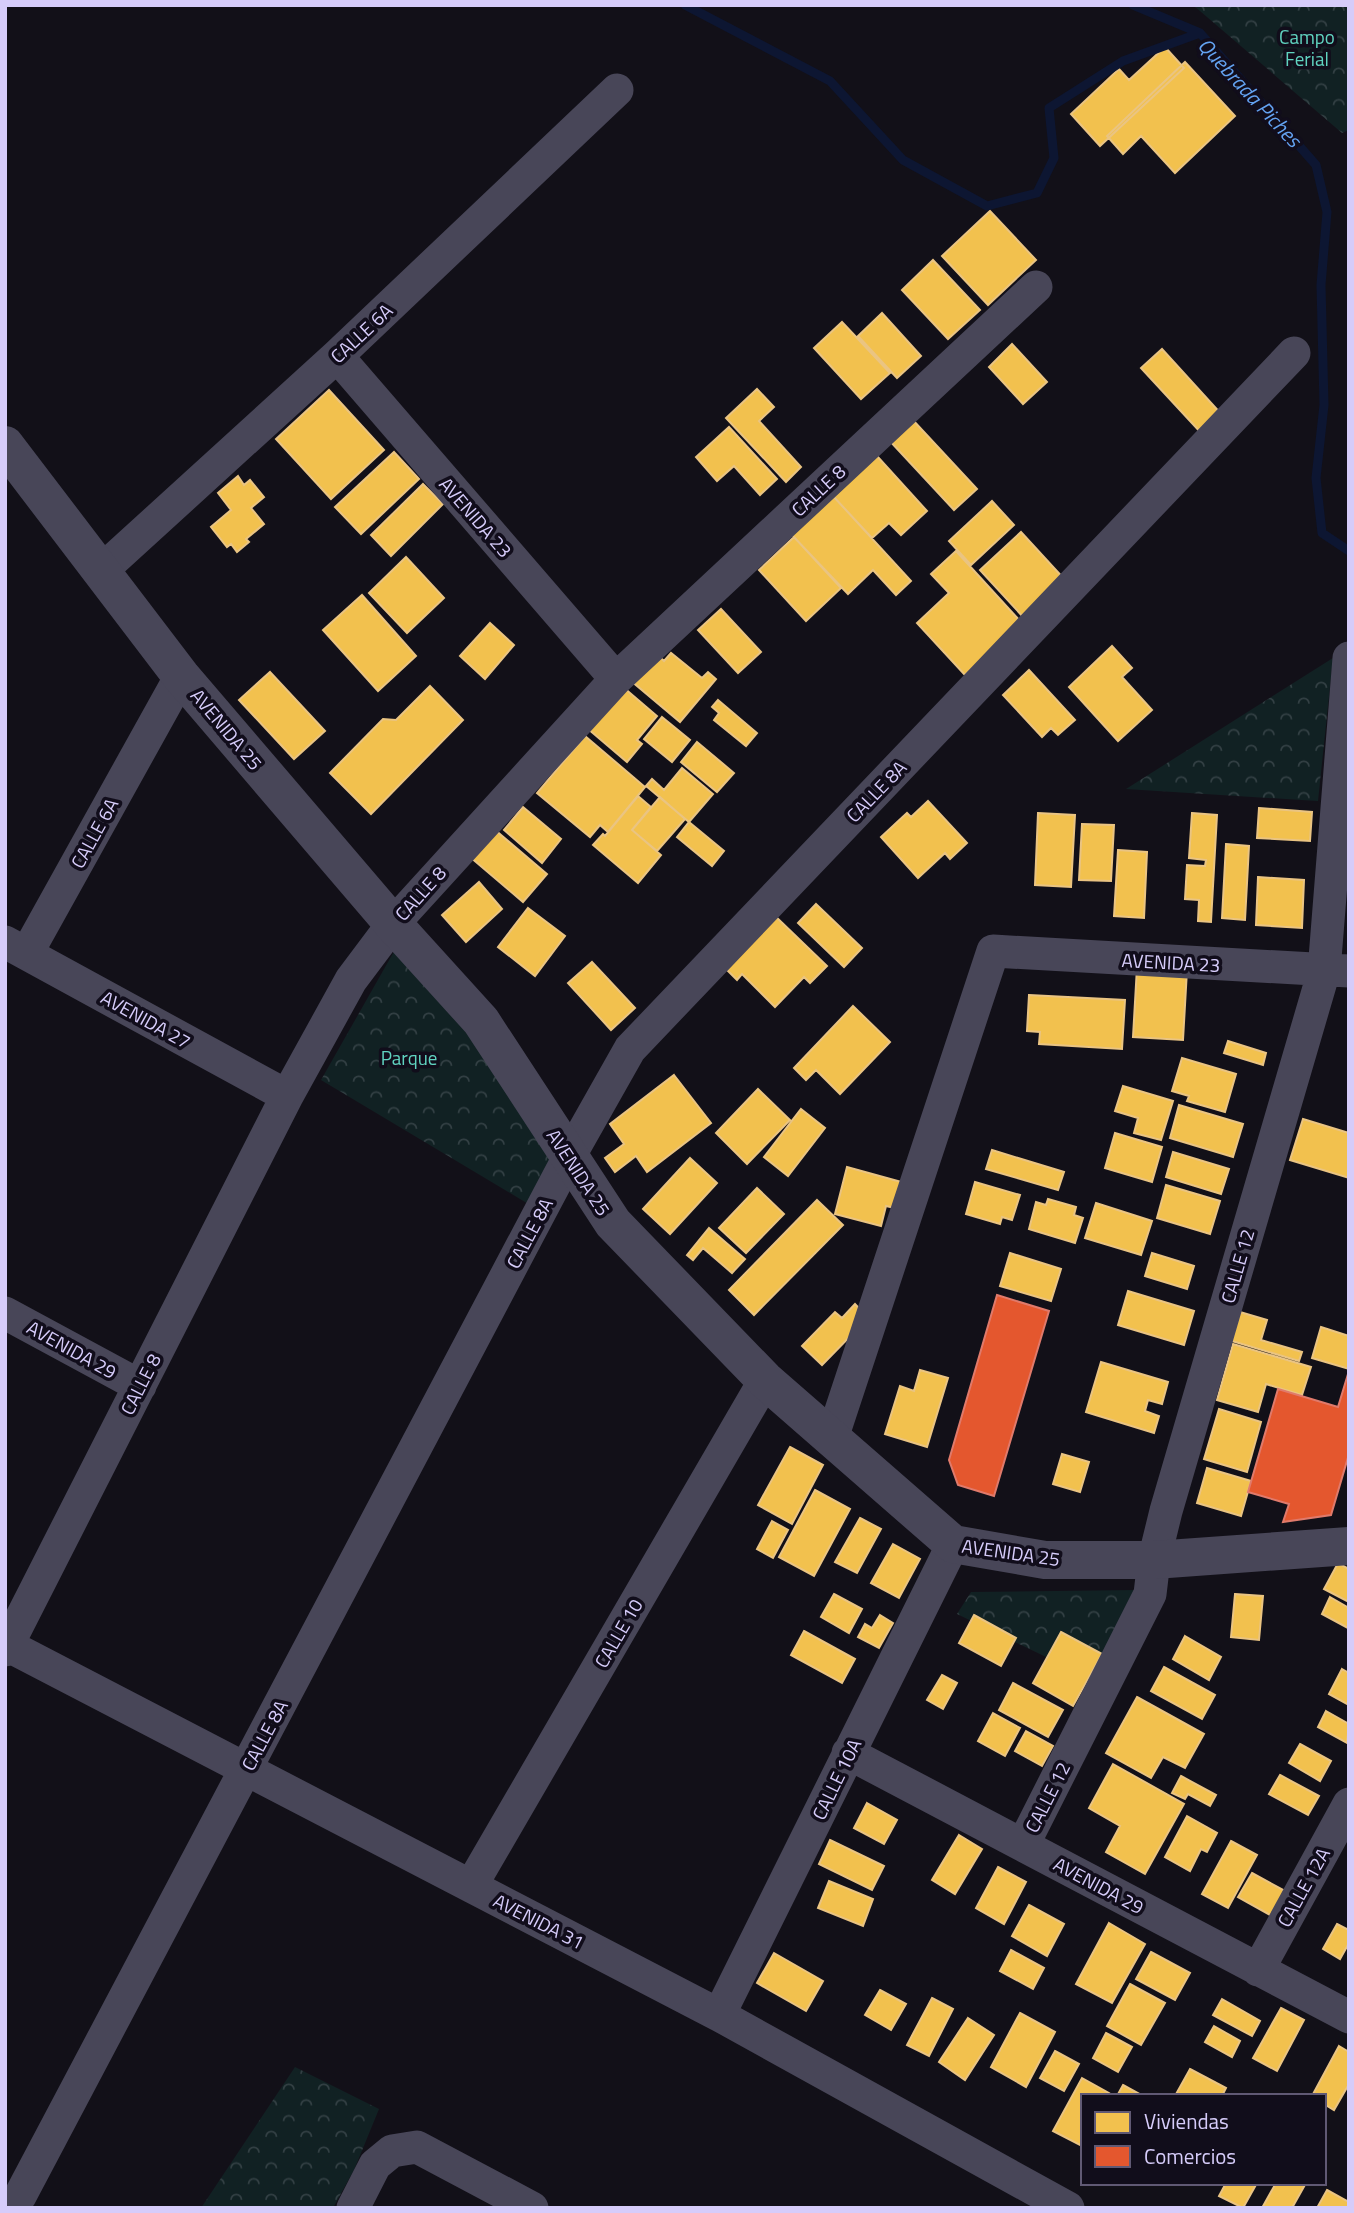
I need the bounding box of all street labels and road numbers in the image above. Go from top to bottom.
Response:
street label: CALLE 6A [323,296,399,370]
street label: CALLE 8 [784,457,852,523]
street label: AVENIDA 23 [433,470,519,564]
street label: AVENIDA 25 [184,682,270,776]
street label: CALLE 8A [839,753,913,829]
street label: CALLE 6A [63,793,125,873]
street label: CALLE 8 [387,859,453,927]
street label: AVENIDA 23 [1121,945,1221,979]
street label: AVENIDA 27 [96,982,196,1056]
street label: AVENIDA 25 [540,1123,618,1221]
street label: CALLE 8A [498,1192,560,1274]
street label: CALLE 12 [1213,1226,1261,1306]
street label: AVENIDA 29 [22,1312,122,1386]
street label: CALLE 8 [112,1348,168,1420]
street label: AVENIDA 25 [960,1531,1062,1573]
street label: CALLE 10 [586,1593,650,1673]
street label: CALLE 8A [233,1694,295,1776]
street label: CALLE 10A [804,1733,868,1825]
street label: CALLE 12 [1017,1757,1077,1837]
street label: CALLE 12A [1269,1842,1337,1932]
street label: AVENIDA 29 [1049,1849,1149,1921]
street label: AVENIDA 31 [488,1886,590,1956]

